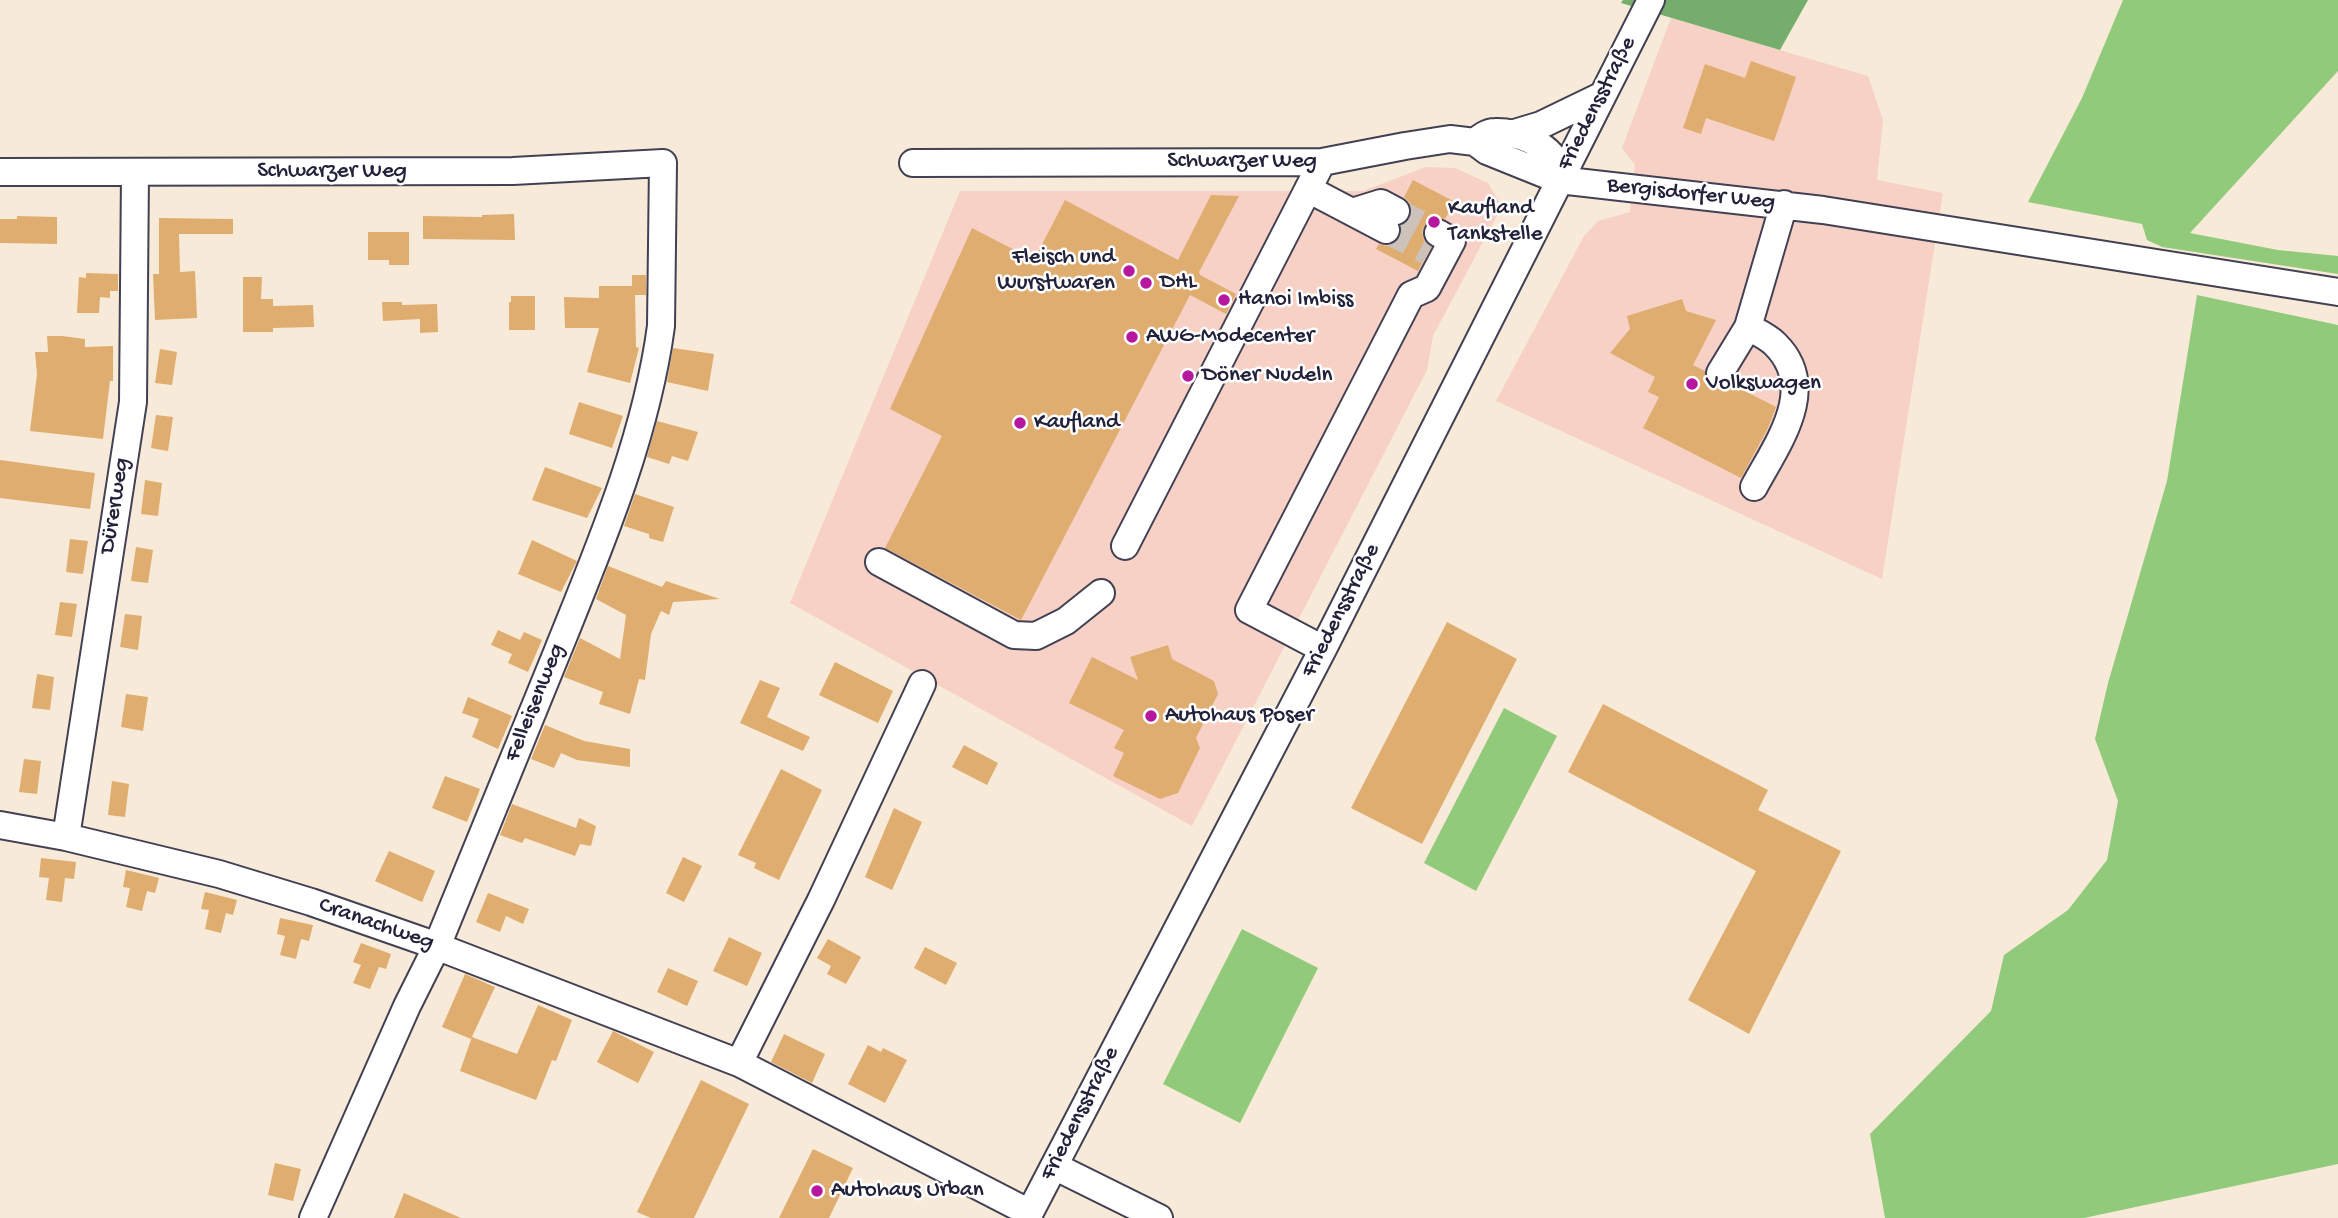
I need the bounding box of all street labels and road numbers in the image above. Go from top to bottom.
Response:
street label: Friedensstraße [1553,33,1643,175]
street label: Schwarzer Weg [1167,148,1317,176]
street label: Schwarzer Weg [257,158,407,186]
street label: Bergisdorfer Weg [1606,172,1776,218]
street label: Dürerweg [95,456,137,556]
street label: Friedensstraße [1297,540,1387,682]
street label: Felleisenweg [500,640,572,766]
street label: Cranachweg [315,892,437,958]
street label: Friedensstraße [1036,1043,1126,1185]

